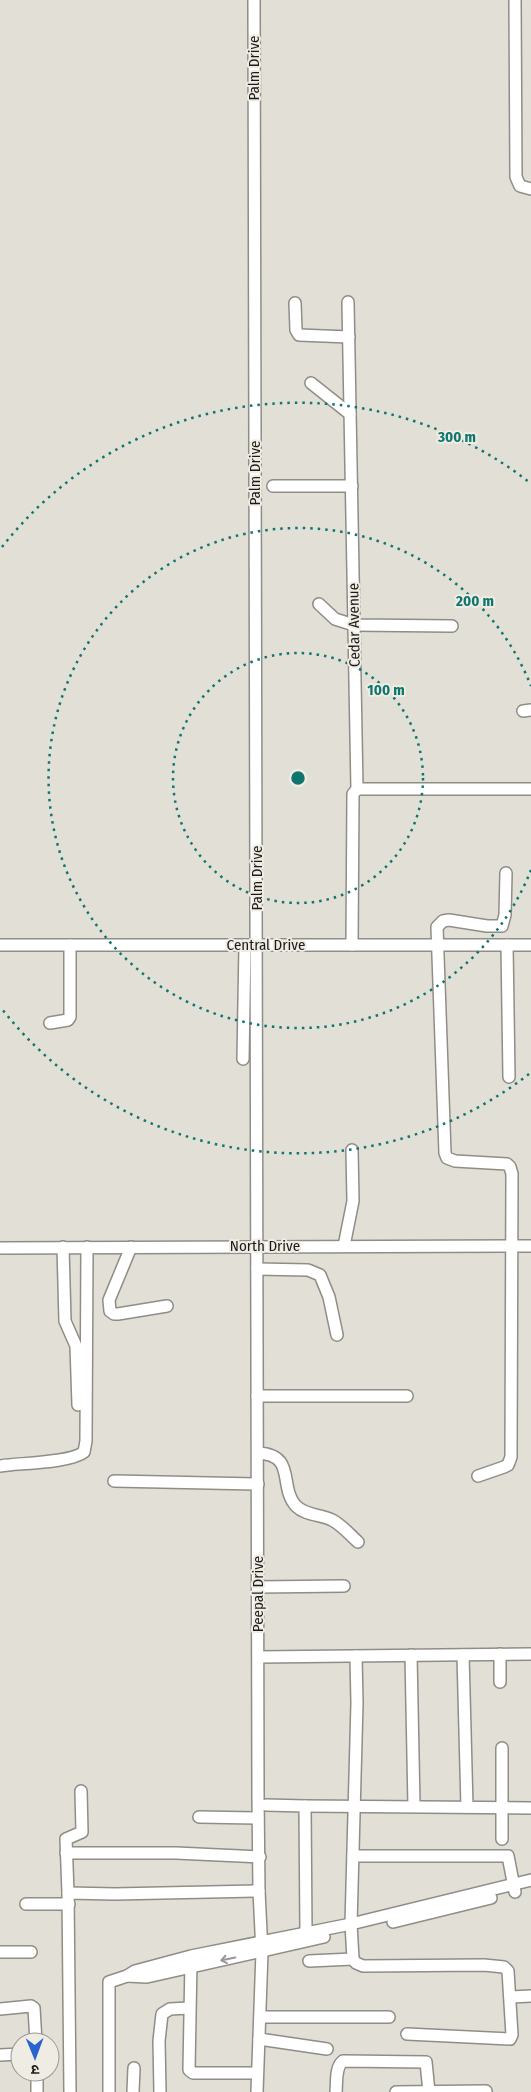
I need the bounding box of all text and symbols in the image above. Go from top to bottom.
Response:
street label: Palm Drive [245,35,263,101]
text: 300 m [437,428,476,446]
street label: Palm Drive [246,440,264,506]
street label: Cedar Avenue [344,583,364,667]
text: 200 m [455,592,494,610]
text: 100 m [367,681,405,699]
centre of rings [289,769,307,787]
street label: Palm Drive [248,845,266,911]
street label: Central Drive [227,936,305,954]
street label: North Drive [230,1237,300,1255]
street label: Peepal Drive [249,1556,267,1632]
one-way arrow [221,1955,237,1964]
north arrow [10,2032,60,2082]
text: उ [30,2061,39,2078]

